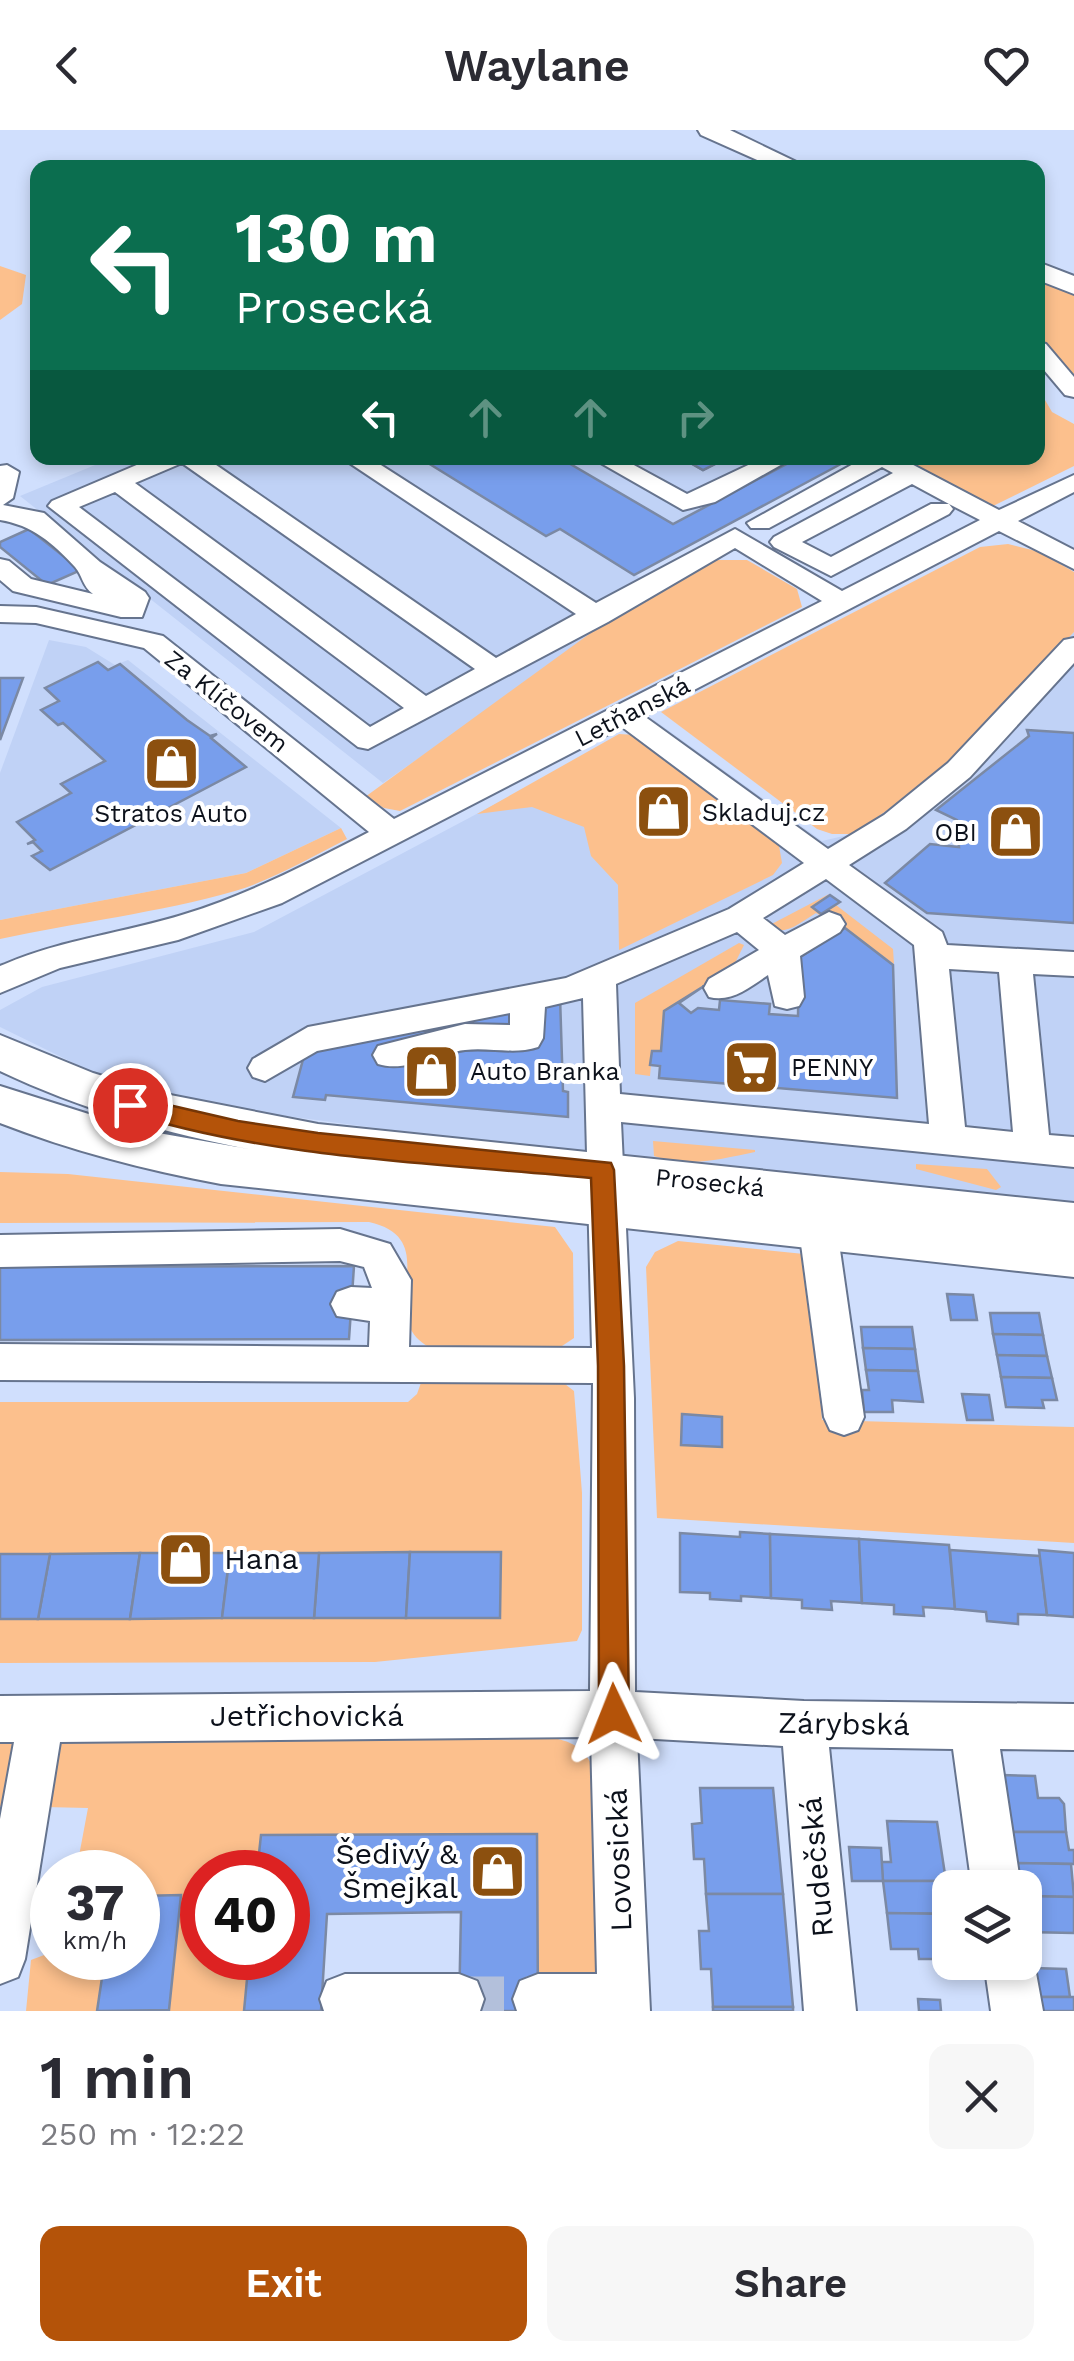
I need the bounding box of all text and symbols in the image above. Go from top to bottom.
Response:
icon: back [40,38,95,93]
icon: heart [979,38,1034,93]
text: Waylane [444,39,630,92]
text: 130 m [235,197,438,279]
icon: left [70,200,200,330]
text: Prosecká [235,281,433,334]
icon: left [353,390,408,445]
icon: ahead [458,390,513,445]
icon: ahead [563,390,618,445]
icon: right [668,390,723,445]
street label: Za Klíčovem [159,644,294,759]
street label: Letňanská [570,670,695,753]
shop icon: Stratos Auto [141,734,201,794]
shop icon: Skladuj.cz [633,782,693,842]
place label: Skladuj.cz [702,798,825,827]
place label: Stratos Auto [94,799,248,828]
shop icon: OBI [986,802,1046,862]
place label: OBI [935,818,977,847]
supermarket icon: PENNY [722,1037,782,1097]
shop icon: Auto Branka [401,1041,461,1101]
place label: PENNY [791,1053,874,1082]
place label: Auto Branka [470,1057,620,1086]
pin [88,1063,173,1148]
icon: arrive [103,1078,158,1133]
street label: Prosecká [654,1162,766,1203]
shop icon: Hana [155,1529,215,1589]
place label: Hana [224,1541,298,1576]
position arrow [562,1662,666,1766]
street label: Jetřichovická [210,1698,404,1733]
street label: Zárybská [778,1705,910,1742]
street label: Lovosická [599,1788,638,1932]
street label: Rudečská [793,1795,840,1939]
place label: Šedivý & Šmejkal [335,1836,458,1905]
shop icon: Šedivý & Šmejkal [467,1841,527,1901]
speed limit sign: 40 [180,1850,310,1980]
map controls [932,1870,1042,1980]
button: layers [932,1870,1042,1980]
text: 37 [66,1873,124,1932]
text: km/h [63,1926,127,1955]
text: 1 min [40,2042,194,2113]
button: close [929,2044,1034,2149]
text: 250 m · 12:22 [40,2115,245,2153]
button: Exit [40,2226,527,2341]
button: Share [547,2226,1034,2341]

